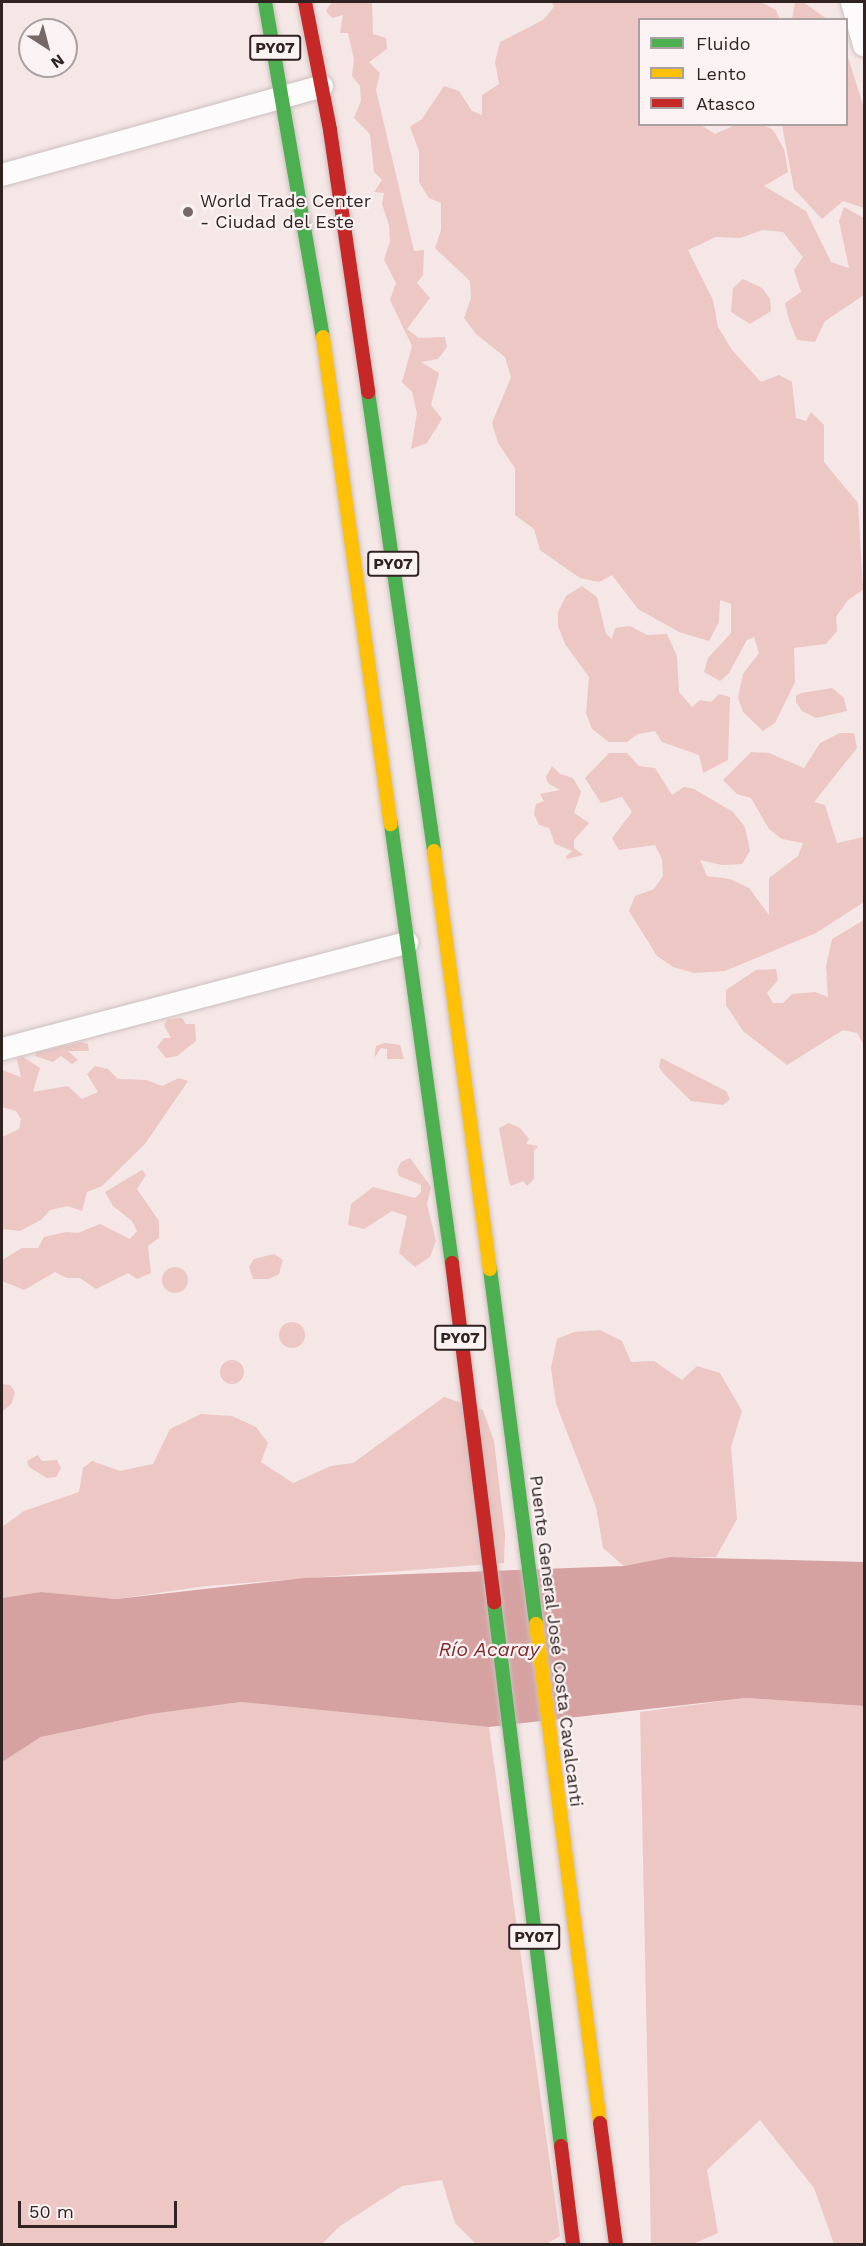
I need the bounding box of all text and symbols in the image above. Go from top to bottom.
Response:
north arrow [18,18,78,78]
legend [638,18,848,126]
text: Fluido [696,33,750,54]
road number: PY07 [248,35,302,61]
text: N [47,50,68,73]
text: Lento [696,63,746,84]
text: Atasco [696,93,755,114]
place label: World Trade Center - Ciudad del Este [200,191,372,234]
marker: World Trade Center - Ciudad del Este [181,205,195,219]
road number: PY07 [366,551,420,577]
road number: PY07 [433,1325,487,1351]
street label: Puente General José Costa Cavalcanti [525,1473,587,1809]
water label: Río Acaray [438,1637,540,1661]
road number: PY07 [507,1924,561,1950]
scale bar [21,2189,180,2227]
text: 50 m [29,2201,74,2222]

